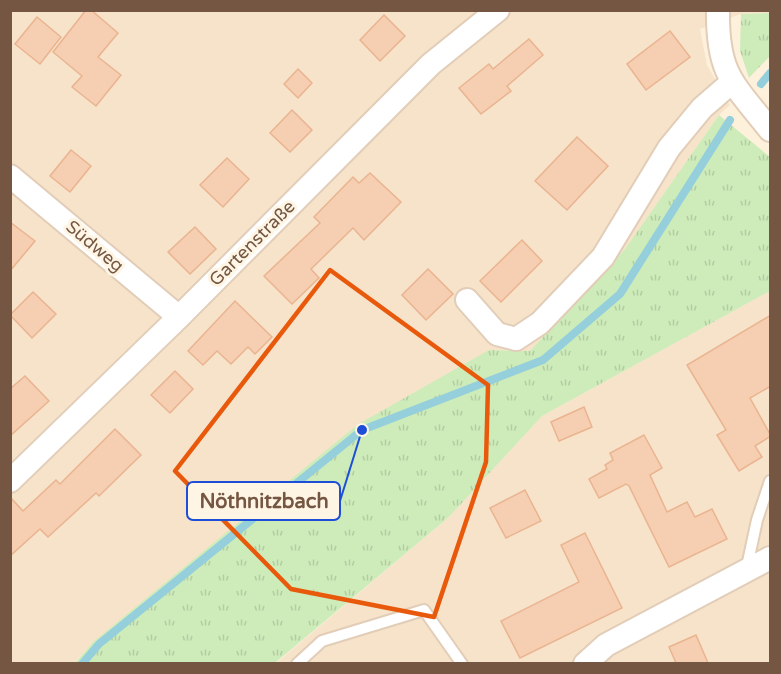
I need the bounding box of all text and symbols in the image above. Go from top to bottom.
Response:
street label: Gartenstraße [205,196,299,290]
street label: Südweg [62,215,128,277]
callout: Nöthnitzbach [187,482,340,520]
text: Nöthnitzbach [199,490,329,514]

